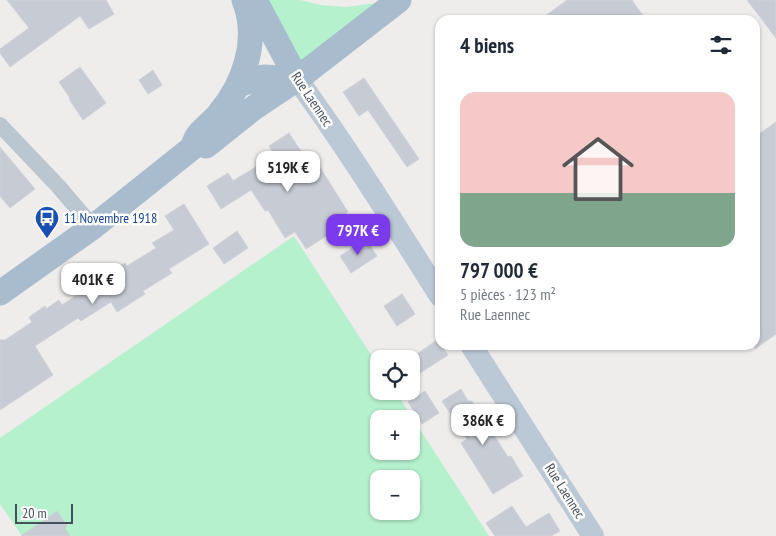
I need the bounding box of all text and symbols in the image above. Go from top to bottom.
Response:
icon: filters [707,31,735,59]
text: 4 biens [460,32,514,59]
street label: Rue Laennec [287,68,337,130]
icon: home [553,124,643,214]
pin: 519K € [247,150,329,193]
text: 519K € [267,157,309,177]
bus stop icon: 11 Novembre 1918 [34,205,60,239]
place label: 11 Novembre 1918 [64,209,157,227]
pin: 797K € [317,214,399,256]
text: 797K € [337,220,379,240]
text: 797 000 € [460,257,538,284]
pin: 401K € [52,262,134,305]
text: 401K € [72,269,114,289]
text: 5 pièces · 123 m² [460,284,556,304]
text: Rue Laennec [460,304,530,324]
map controls [370,350,420,520]
button: locate [370,350,420,400]
pin: 386K € [442,404,524,446]
button: + [370,410,420,460]
text: 386K € [462,410,504,430]
street label: Rue Laennec [541,460,589,522]
button: − [370,470,420,520]
scale bar [15,501,72,524]
text: 20 m [22,504,47,522]

